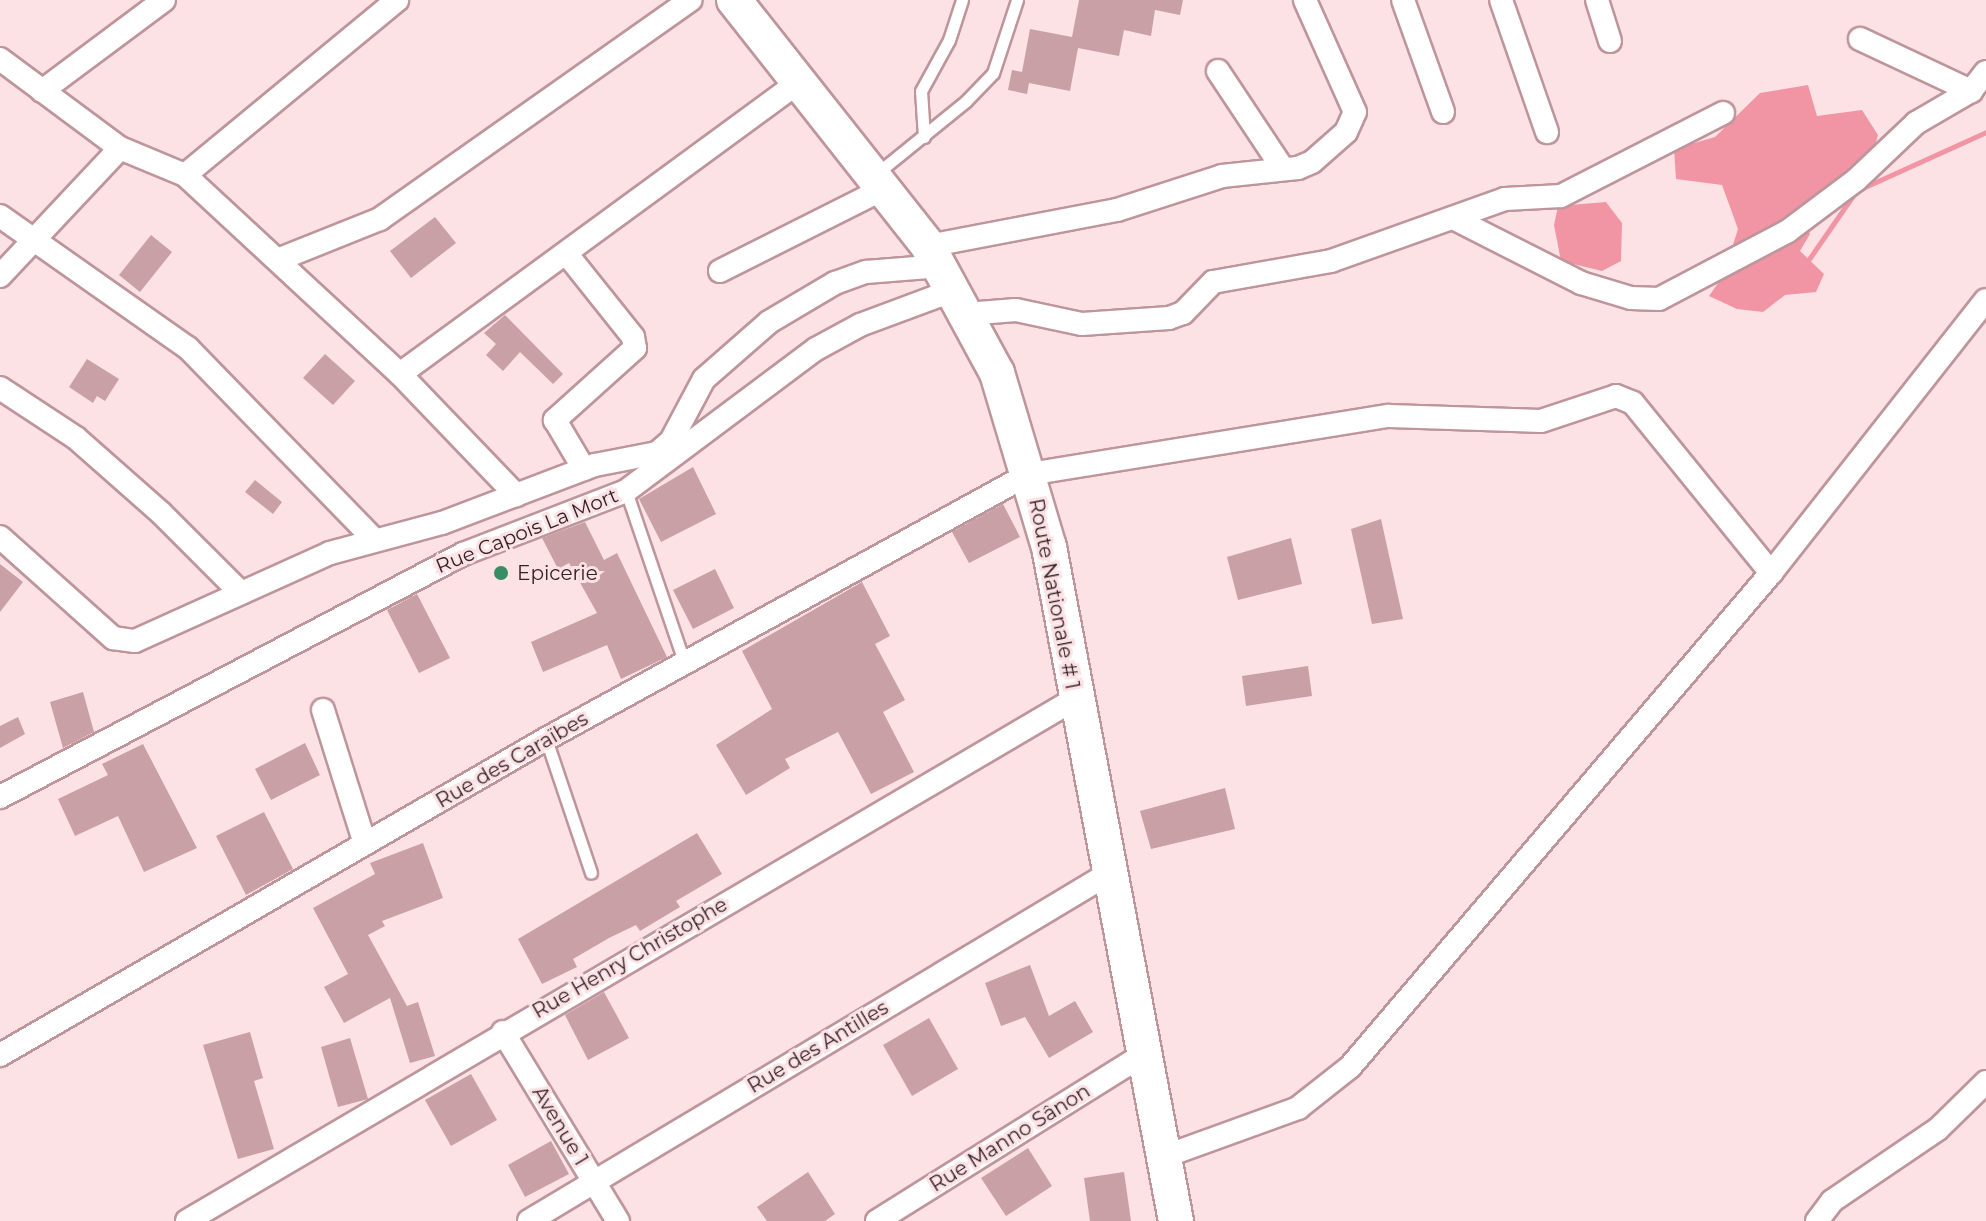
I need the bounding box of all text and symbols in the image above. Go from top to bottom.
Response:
street label: Rue Capois La Mort [432,483,622,579]
street label: Route Nationale # 1 [1024,496,1084,692]
place label: Epicerie [517,561,598,585]
marker: Epicerie [492,564,510,582]
street label: Rue des Caraïbes [432,707,592,813]
street label: Rue Henry Christophe [528,892,732,1024]
street label: Rue des Antilles [743,996,893,1098]
street label: Rue Manno Sânon [925,1079,1095,1197]
street label: Avenue 1 [527,1082,593,1170]

